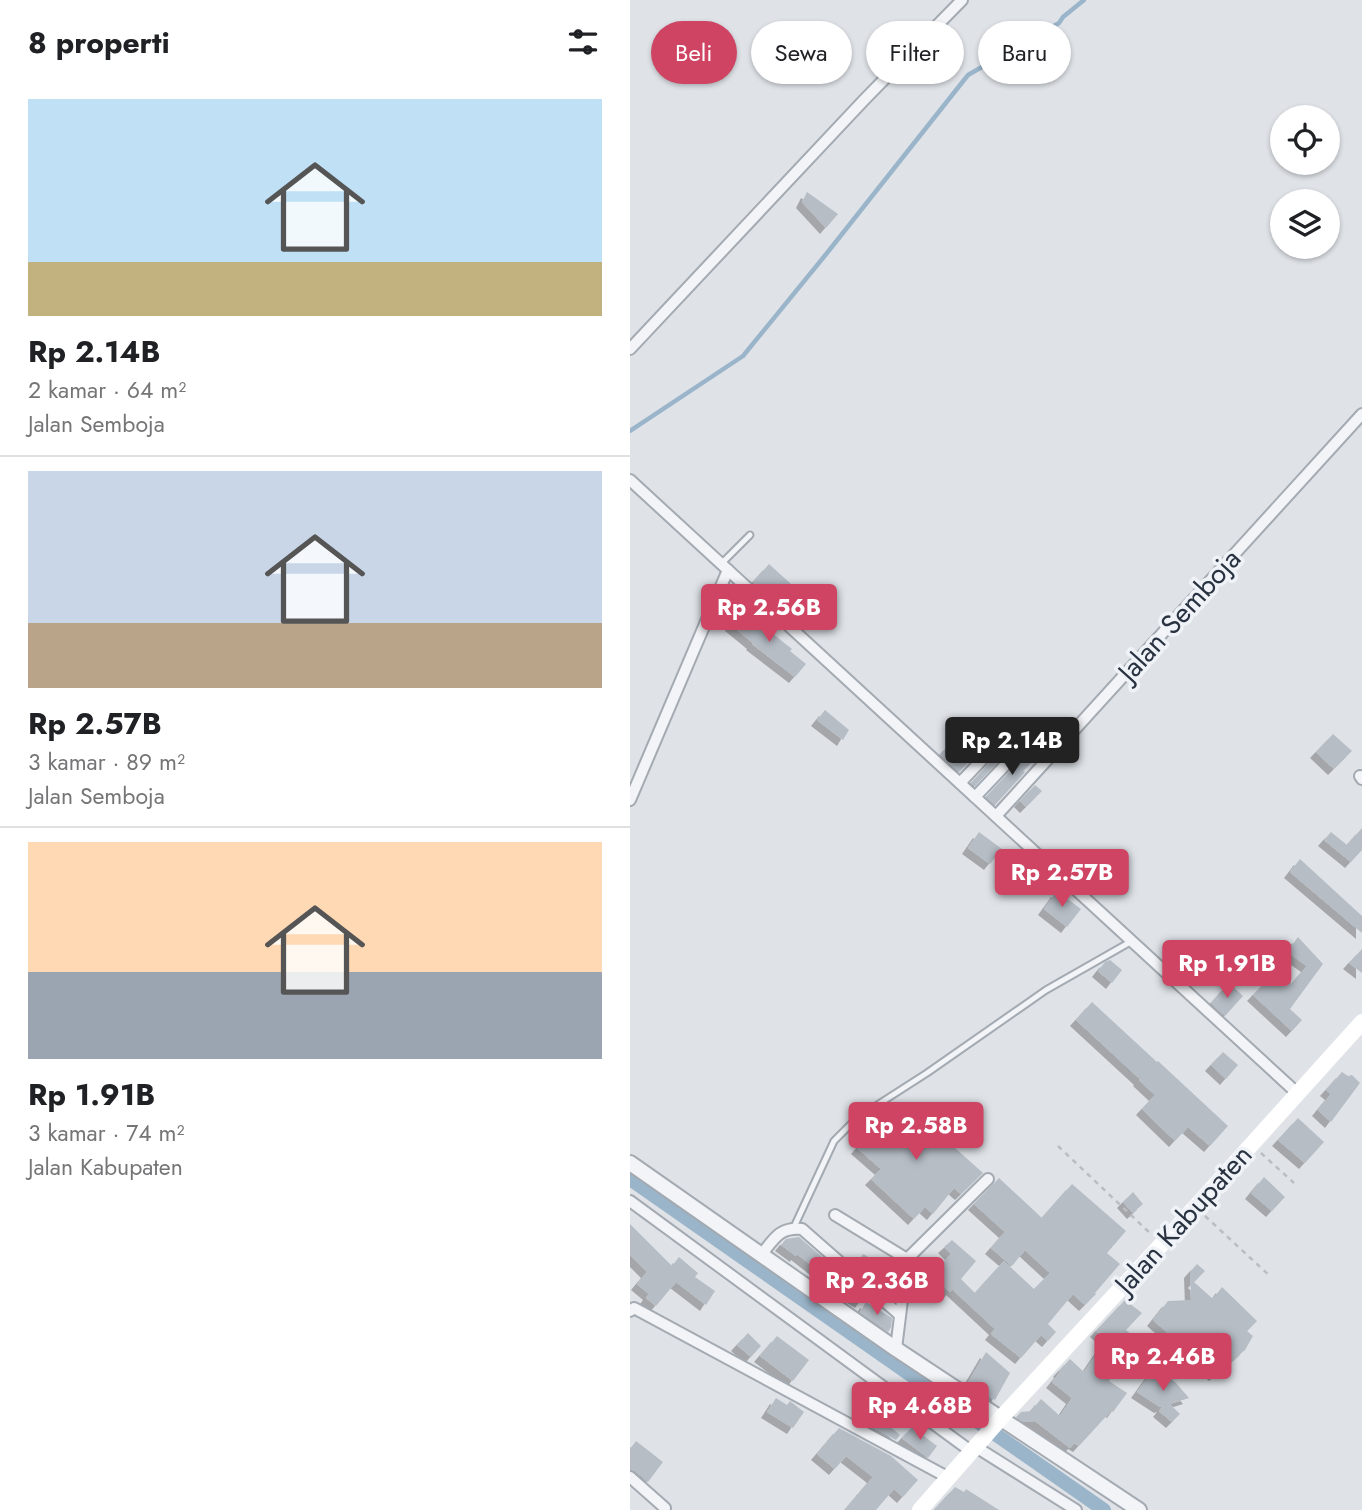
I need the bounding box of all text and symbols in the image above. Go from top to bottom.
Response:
text: 8 properti [28,21,170,64]
chip: Beli [651,21,737,84]
chip: Sewa [751,21,852,84]
chip: Filter [866,21,964,84]
chip: Baru [978,21,1071,84]
icon: filters [564,23,602,61]
map controls [1270,105,1340,259]
button: locate [1270,105,1340,175]
icon: home [252,144,378,270]
button: layers [1270,189,1340,259]
text: Rp 2.14B [28,330,160,373]
text: 2 kamar · 64 m² [28,373,186,407]
text: Jalan Semboja [28,407,165,441]
icon: home [252,516,378,642]
street label: Jalan Semboja [1106,540,1250,694]
pin: Rp 2.56B [697,584,841,644]
text: Rp 2.56B [717,590,821,624]
text: Rp 2.57B [28,702,162,745]
pin: Rp 2.14B [940,718,1084,777]
text: Rp 2.14B [961,723,1063,757]
text: 3 kamar · 89 m² [28,745,185,779]
text: Jalan Semboja [28,779,165,813]
pin: Rp 2.57B [990,850,1134,909]
text: Rp 2.57B [1011,855,1113,889]
icon: home [252,887,378,1013]
pin: Rp 1.91B [1155,940,1299,1000]
text: Rp 1.91B [1178,946,1276,980]
text: Rp 1.91B [28,1073,155,1116]
pin: Rp 2.58B [844,1102,988,1162]
text: Rp 2.58B [865,1108,968,1142]
text: 3 kamar · 74 m² [28,1116,185,1150]
street label: Jalan Kabupaten [1102,1136,1262,1306]
text: Jalan Kabupaten [28,1150,183,1184]
pin: Rp 2.36B [805,1258,949,1317]
text: Rp 2.36B [825,1263,929,1297]
pin: Rp 2.46B [1091,1334,1235,1393]
text: Rp 2.46B [1110,1339,1216,1373]
pin: Rp 4.68B [848,1382,992,1442]
text: Rp 4.68B [868,1388,972,1422]

